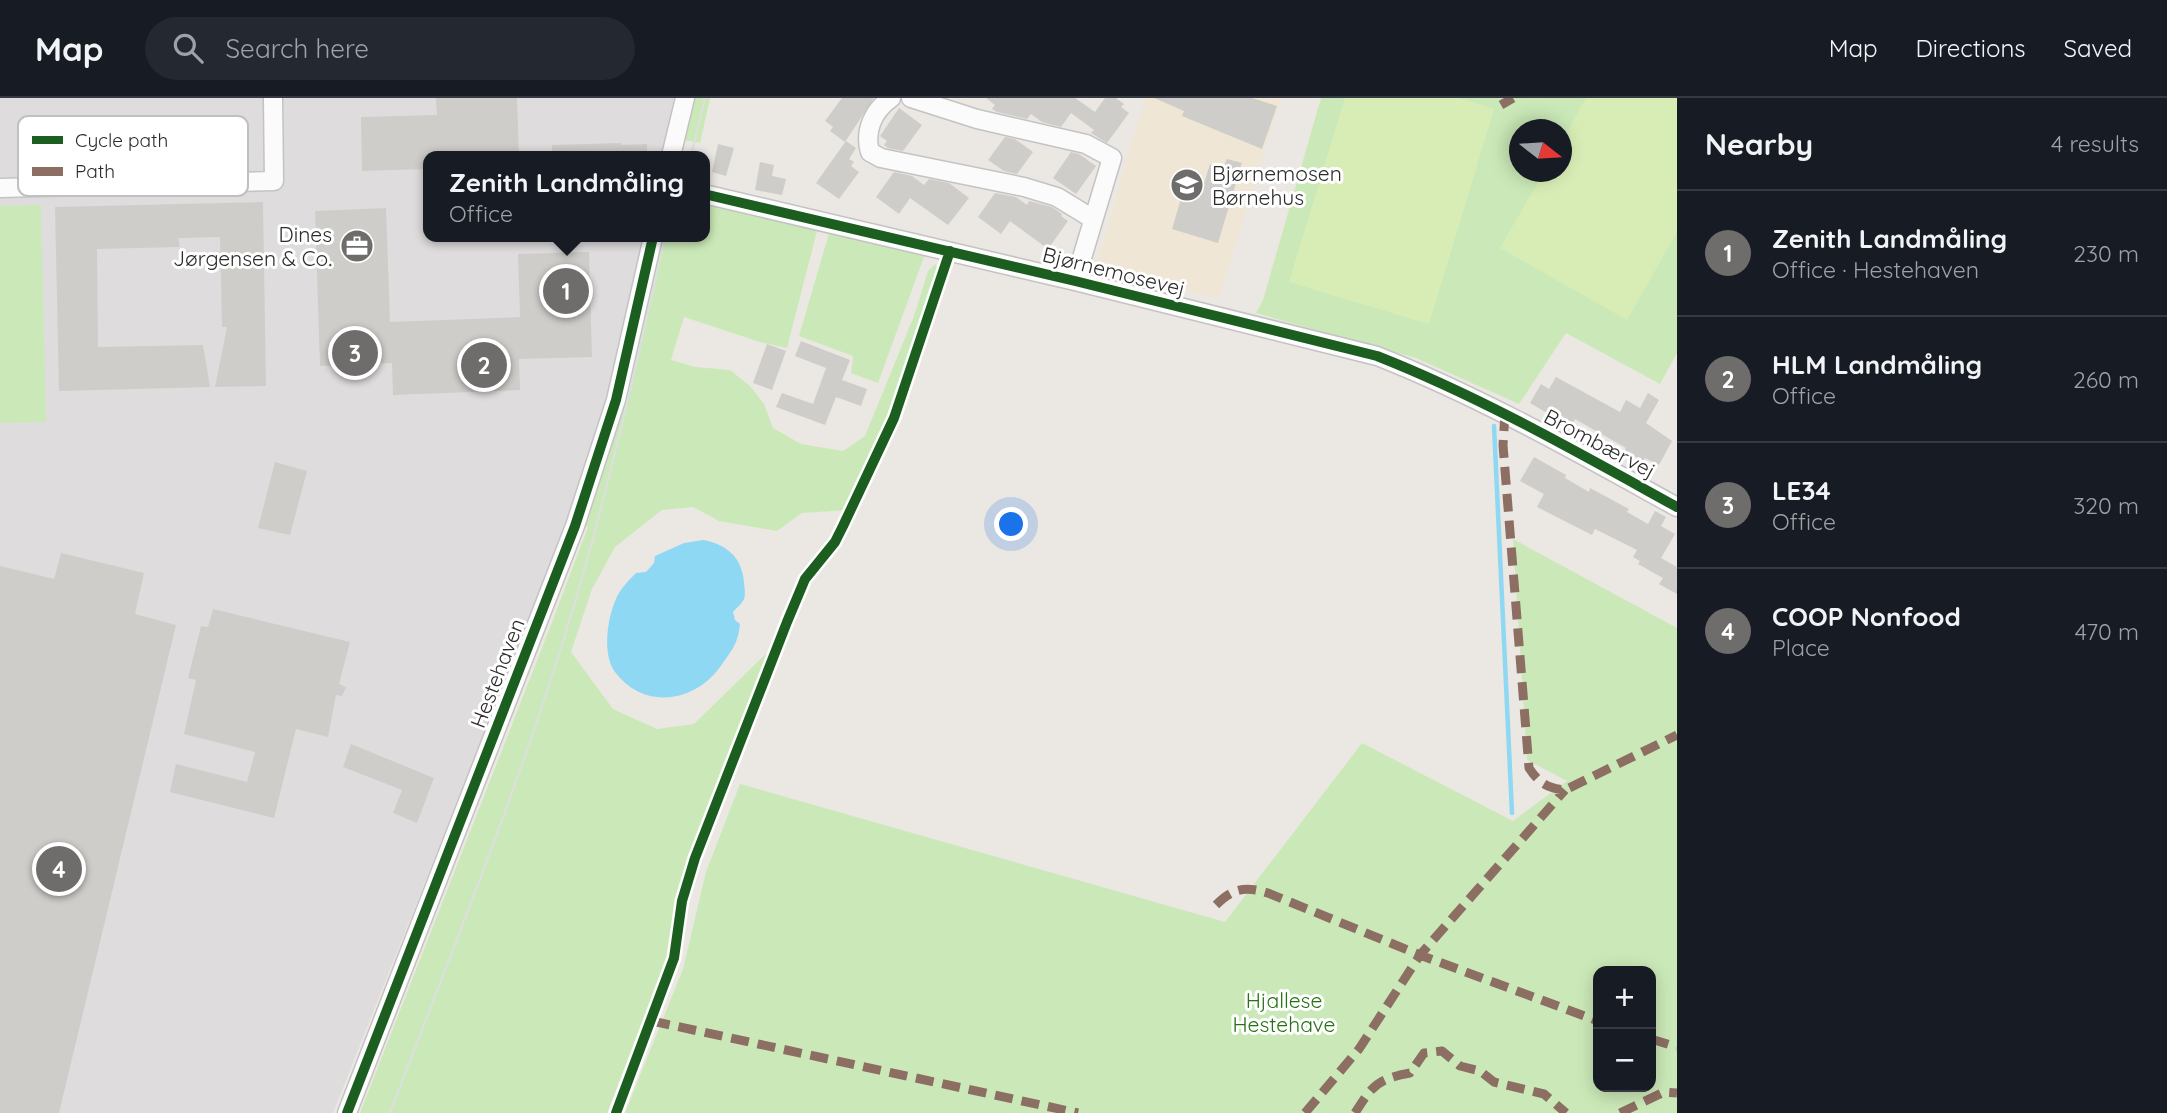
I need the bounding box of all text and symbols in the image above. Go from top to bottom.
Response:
search box [145,17,635,80]
text: Map [35,28,103,69]
icon: search [169,29,207,67]
text: Search here [225,32,369,65]
text: Map [1829,33,1878,63]
text: Directions [1916,33,2026,63]
text: Saved [2064,33,2132,63]
legend [18,116,248,196]
north arrow [1509,119,1572,182]
text: Nearby [1705,125,1813,163]
text: Cycle path [75,128,168,152]
text: 4 results [2051,129,2139,158]
popup [423,151,710,242]
text: Path [75,159,115,183]
place label: Bjørnemosen Børnehus [1212,160,1342,210]
text: Zenith Landmåling [449,166,684,199]
school or university icon: Bjørnemosen Børnehus [1168,166,1206,204]
text: Office [449,199,513,228]
place label: Dines Jørgensen & Co. [173,221,332,271]
text: Zenith Landmåling [1772,222,2007,255]
office icon: Dines Jørgensen & Co. [338,227,376,265]
text: 1 [1724,239,1732,268]
text: 230 m [2073,239,2139,268]
street label: Bjørnemosevej [1040,241,1188,301]
text: Office · Hestehaven [1772,255,1979,284]
pin: 1 [543,265,589,317]
pin: 3 [332,327,378,379]
pin: 2 [461,339,507,391]
text: HLM Landmåling [1772,348,1982,381]
text: 2 [1721,365,1735,394]
text: 260 m [2073,365,2139,394]
text: Office [1772,381,1836,410]
street label: Brombærvej [1540,403,1660,483]
text: LE34 [1772,474,1831,507]
text: 3 [1722,491,1734,520]
text: 320 m [2073,491,2139,520]
your location [994,507,1028,541]
text: Office [1772,507,1836,536]
text: COOP Nonfood [1772,600,1961,633]
street label: Hestehaven [464,615,530,731]
text: 4 [1721,617,1735,646]
text: 470 m [2075,617,2139,646]
text: Place [1772,633,1830,662]
pin: 4 [36,843,82,895]
map controls [1593,966,1656,1092]
button: + [1593,966,1656,1029]
park label: Hjallese Hestehave [1233,987,1335,1037]
button: − [1593,1029,1656,1092]

